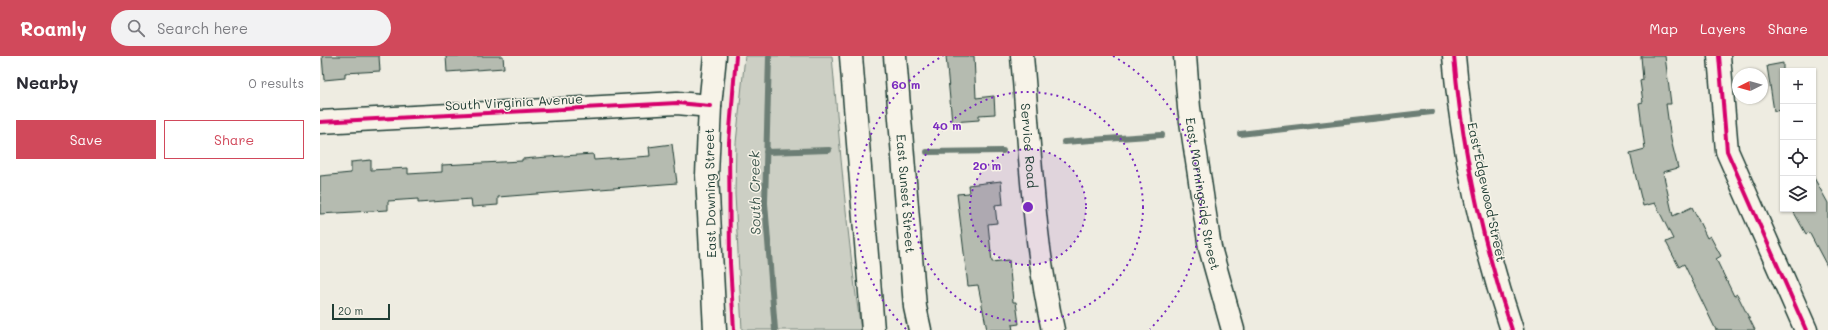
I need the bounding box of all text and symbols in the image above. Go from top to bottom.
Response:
search box [111,10,391,46]
text: Roamly [20,16,87,41]
icon: search [125,17,147,39]
text: Search here [157,18,248,38]
text: Map [1649,19,1678,38]
text: Layers [1700,19,1746,38]
text: Share [1768,19,1808,38]
north arrow [1732,68,1768,104]
map controls [1780,68,1816,212]
button: + [1780,68,1816,104]
text: Nearby [16,71,78,93]
text: 0 results [249,74,304,91]
text: 60 m [892,76,920,92]
street label: South Virginia Avenue [445,89,583,114]
street label: Service Road [1018,103,1041,189]
button: − [1780,104,1816,140]
street label: East Morningside Street [1183,116,1225,272]
text: 40 m [932,117,962,133]
button: Save [16,120,156,159]
button: Share [164,120,304,159]
street label: East Edgewood Street [1464,121,1511,264]
street label: East Downing Street [700,128,719,258]
street label: East Sunset Street [893,133,920,254]
button: locate [1780,140,1816,176]
water label: South Creek [744,150,765,235]
text: 20 m [973,157,1001,173]
button: layers [1780,176,1816,212]
centre of rings [1021,200,1035,214]
scale bar [332,302,390,321]
text: 20 m [338,303,363,318]

